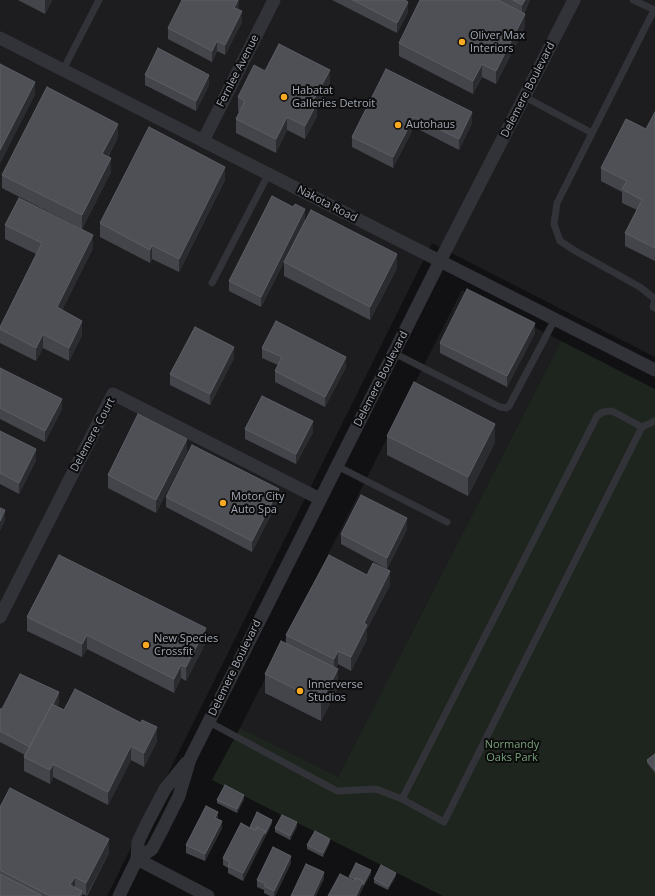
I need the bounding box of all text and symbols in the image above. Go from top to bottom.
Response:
place label: Oliver Max Interiors [470,29,525,55]
street label: Fernlee Avenue [214,33,262,109]
marker: Oliver Max Interiors [457,37,467,47]
street label: Delemere Boulevard [498,40,558,140]
place label: Habatat Galleries Detroit [292,84,375,110]
marker: Habatat Galleries Detroit [279,92,289,102]
place label: Autohaus [406,118,455,132]
marker: Autohaus [393,120,403,130]
street label: Nakota Road [295,183,359,225]
street label: Delemere Boulevard [351,329,411,429]
street label: Delemere Court [68,396,118,474]
place label: Motor City Auto Spa [231,490,285,516]
marker: Motor City Auto Spa [218,498,228,508]
street label: Delemere Boulevard [206,618,264,718]
place label: New Species Crossfit [154,632,218,658]
marker: New Species Crossfit [141,640,151,650]
place label: Innerverse Studios [308,678,363,704]
marker: Innerverse Studios [295,686,305,696]
park label: Normandy Oaks Park [485,738,539,764]

